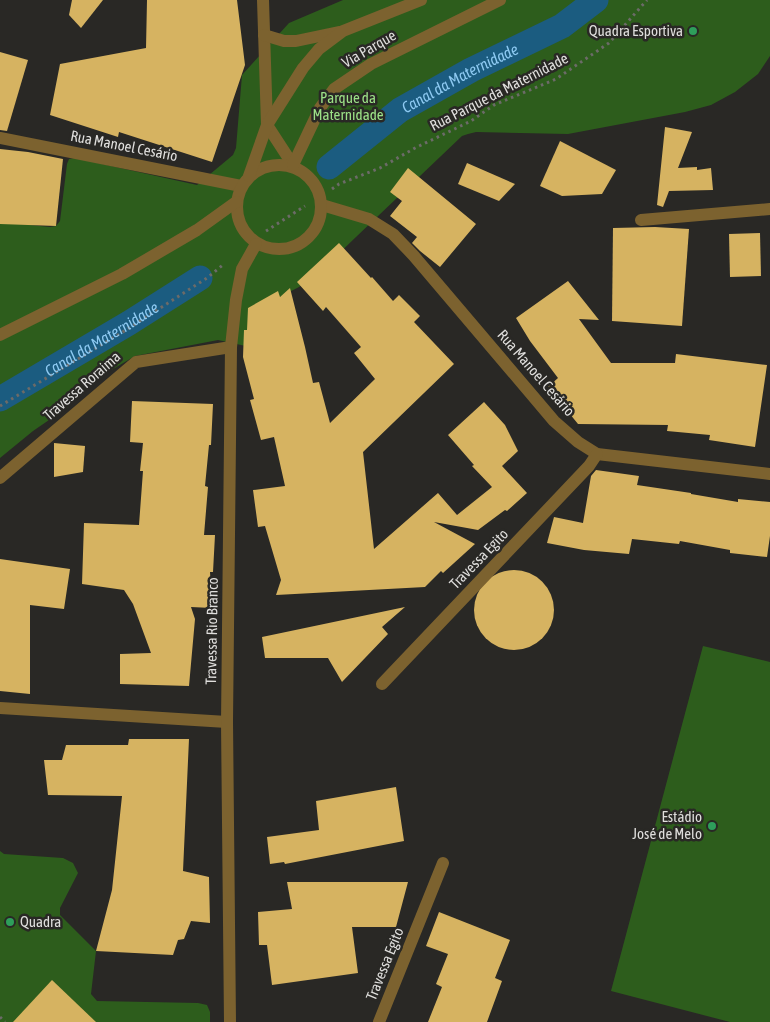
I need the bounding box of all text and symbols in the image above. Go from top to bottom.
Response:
place label: Quadra Esportiva [589,22,683,39]
marker: Quadra Esportiva [687,25,699,37]
street label: Via Parque [339,26,399,71]
water label: Canal da Maternidade [398,40,521,116]
street label: Rua Parque da Maternidade [427,49,571,134]
park label: Parque da Maternidade [312,89,384,123]
street label: Rua Manoel Cesário [69,127,179,164]
water label: Canal da Maternidade [41,298,162,380]
street label: Rua Manoel Cesário [494,326,578,419]
street label: Travessa Roraima [40,348,124,424]
street label: Travessa Egito [446,525,511,592]
street label: Travessa Rio Branco [202,577,221,685]
place label: Estádio José de Melo [632,808,702,842]
marker: Estádio José de Melo [706,820,718,832]
place label: Quadra [20,913,61,930]
marker: Quadra [4,916,16,928]
street label: Travessa Egito [362,925,407,1003]

